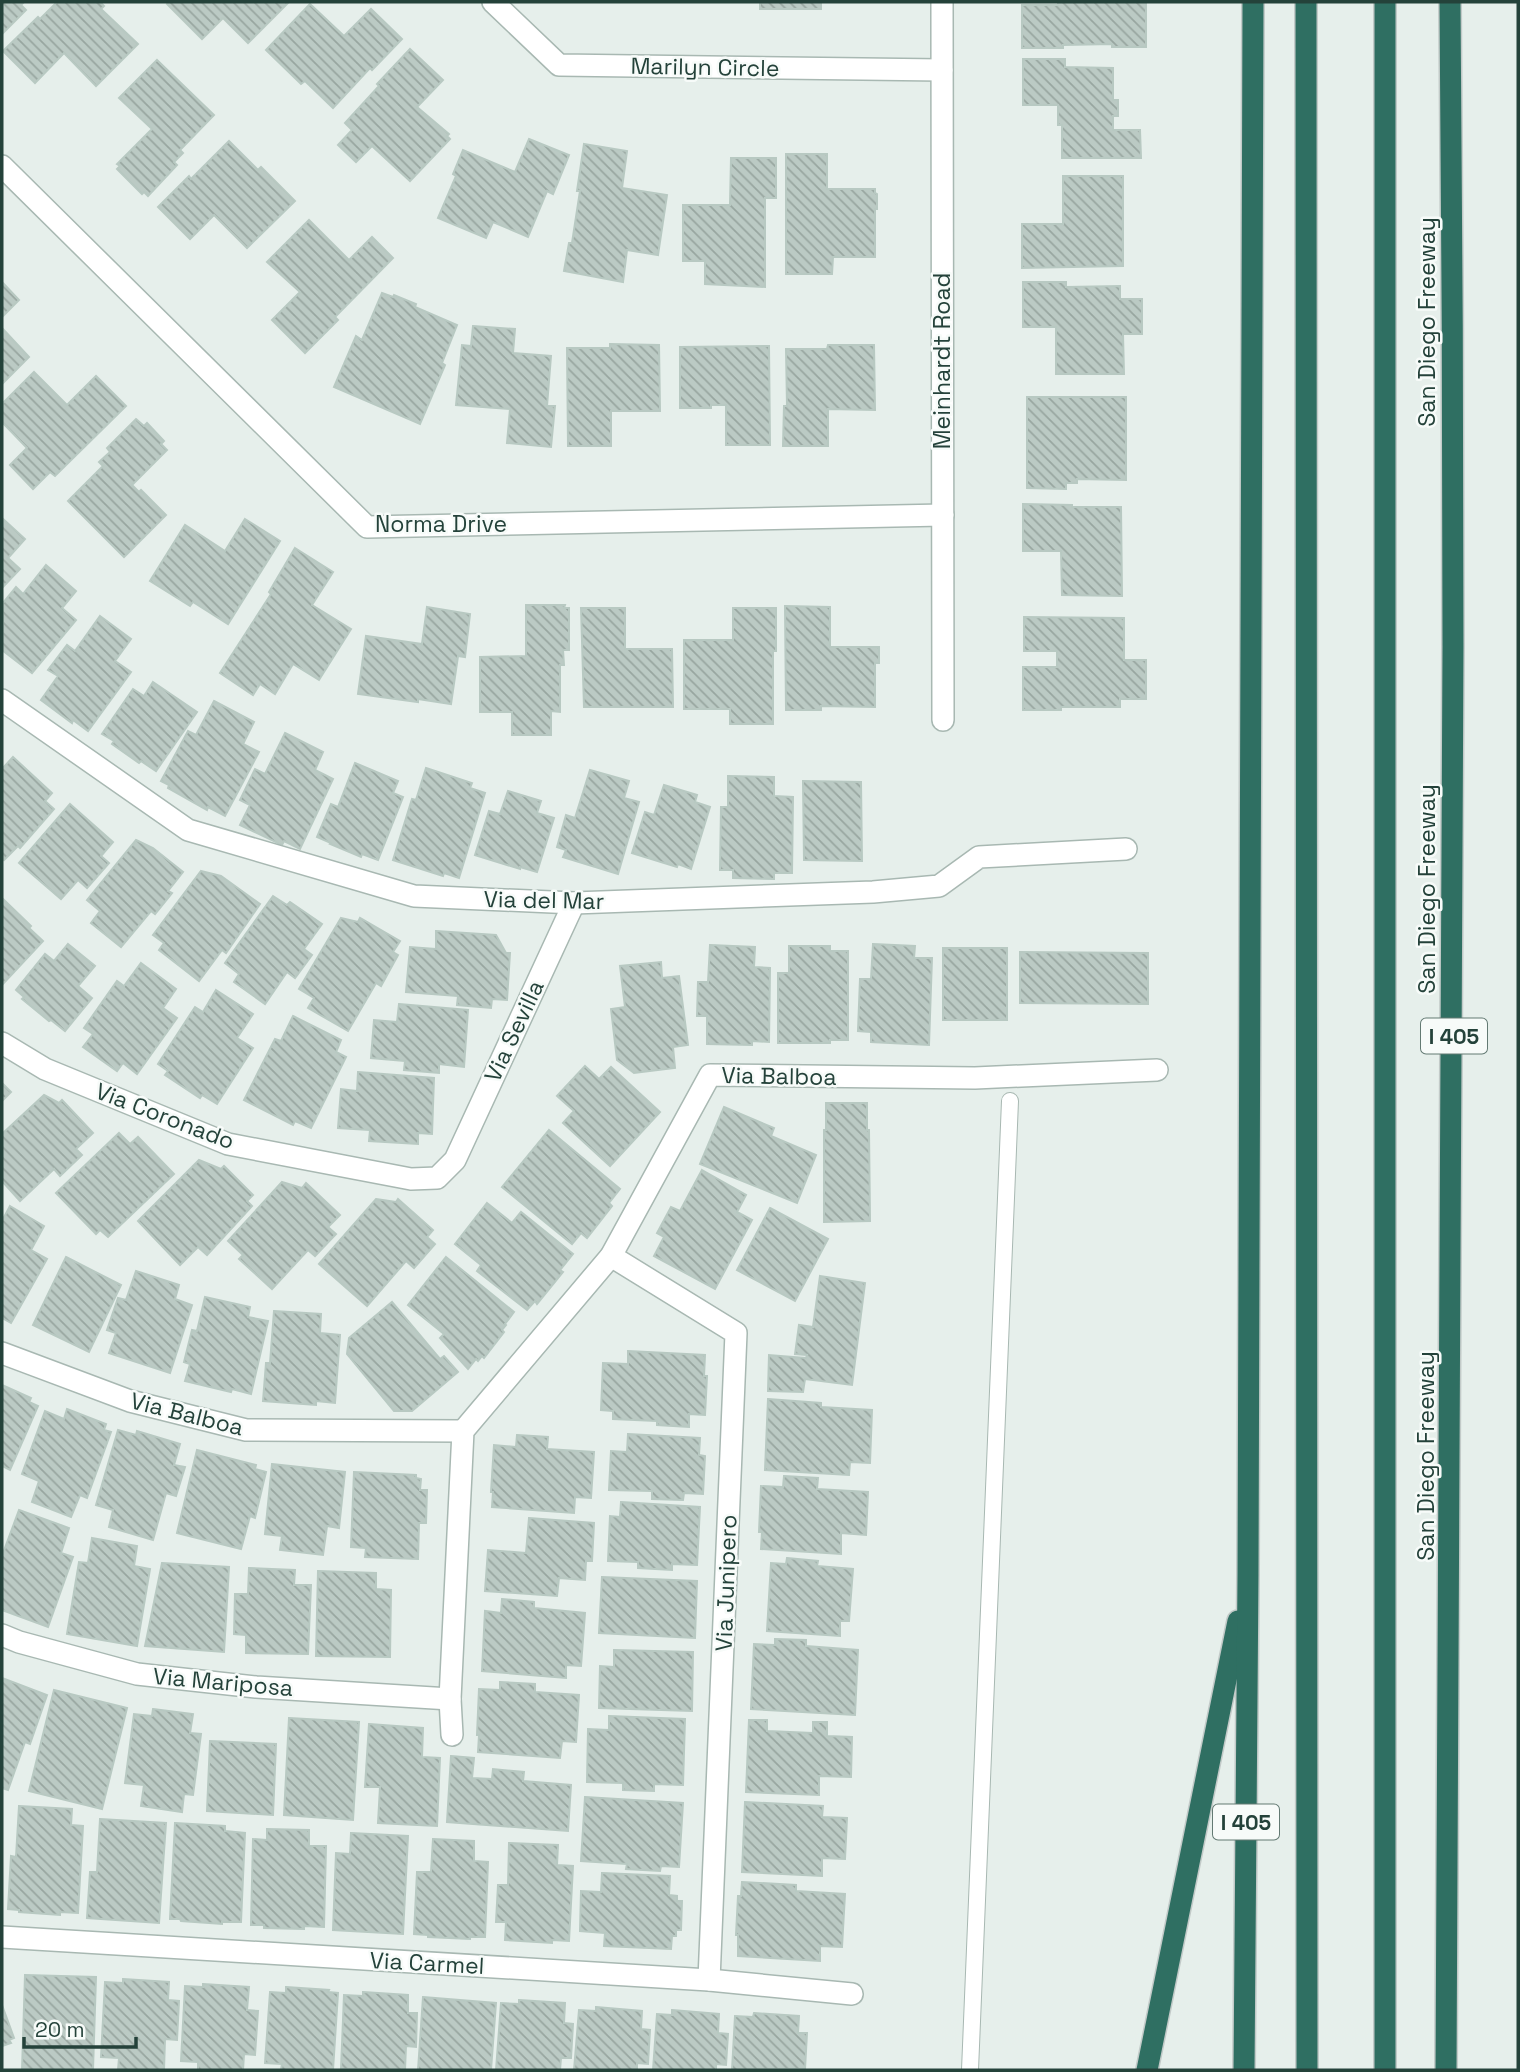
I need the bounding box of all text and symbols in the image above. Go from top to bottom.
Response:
street label: Marilyn Circle [630,51,780,83]
street label: San Diego Freeway [1412,217,1442,427]
street label: Meinhardt Road [927,273,957,449]
street label: Norma Drive [375,509,507,539]
street label: San Diego Freeway [1412,784,1442,994]
street label: Via del Mar [483,884,605,916]
street label: Via Sevilla [477,975,551,1087]
road number: I 405 [1421,1018,1487,1054]
street label: Via Balboa [721,1060,837,1092]
street label: Via Coronado [91,1076,239,1156]
street label: San Diego Freeway [1411,1351,1441,1561]
street label: Via Balboa [127,1385,247,1443]
street label: Via Junipero [709,1514,743,1652]
street label: Via Mariposa [152,1661,294,1703]
road number: I 405 [1213,1804,1279,1840]
street label: Via Carmel [369,1945,485,1981]
scale bar [24,2006,136,2050]
text: 20 m [35,2016,85,2043]

